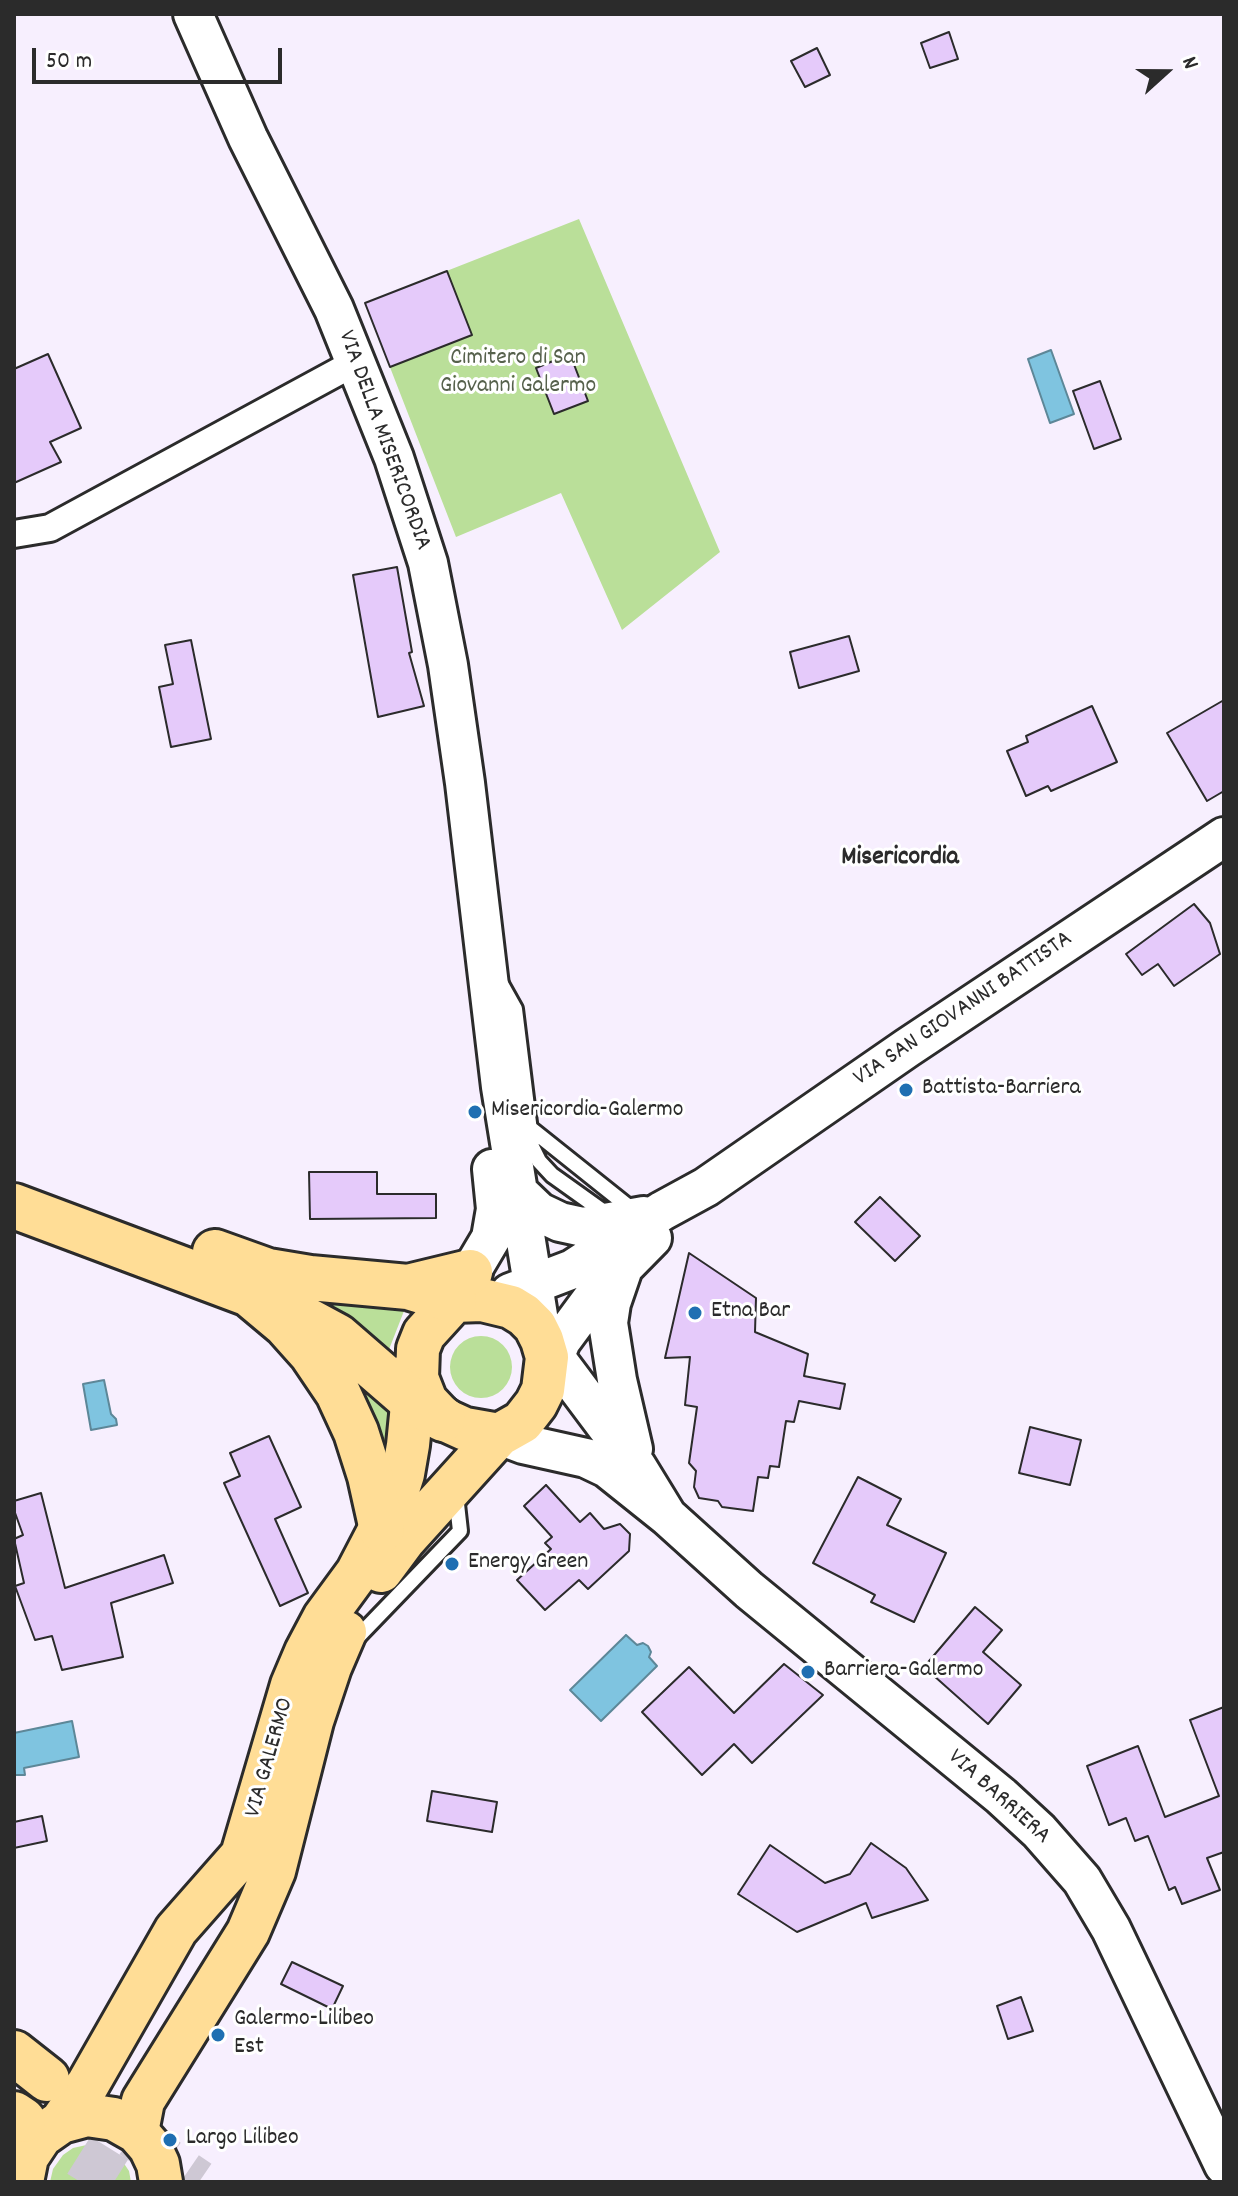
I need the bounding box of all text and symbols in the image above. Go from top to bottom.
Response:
scale bar [36,32,286,82]
north arrow [1126,32,1206,112]
text: 50 m [46,45,92,79]
text: N [1172,53,1205,74]
street label: VIA DELLA MISERICORDIA [330,327,436,555]
park label: Cimitero di San Giovanni Galermo [440,346,596,402]
district label: Misericordia [841,843,959,875]
street label: VIA SAN GIOVANNI BATTISTA [849,926,1079,1094]
place label: Battista-Barriera [922,1076,1081,1104]
marker: Battista-Barriera [897,1081,915,1099]
place label: Misericordia-Galermo [491,1098,683,1126]
marker: Misericordia-Galermo [466,1103,484,1121]
place label: Etna Bar [711,1299,790,1327]
marker: Etna Bar [686,1304,704,1322]
place label: Energy Green [468,1550,588,1578]
marker: Energy Green [443,1555,461,1573]
place label: Barriera-Galermo [824,1658,983,1686]
marker: Barriera-Galermo [799,1663,817,1681]
street label: VIA GALERMO [240,1695,302,1821]
street label: VIA BARRIERA [941,1744,1055,1852]
place label: Galermo-Lilibeo Est [234,2007,374,2063]
marker: Galermo-Lilibeo Est [209,2026,227,2044]
place label: Largo Lilibeo [186,2126,299,2154]
marker: Largo Lilibeo [161,2131,179,2149]

